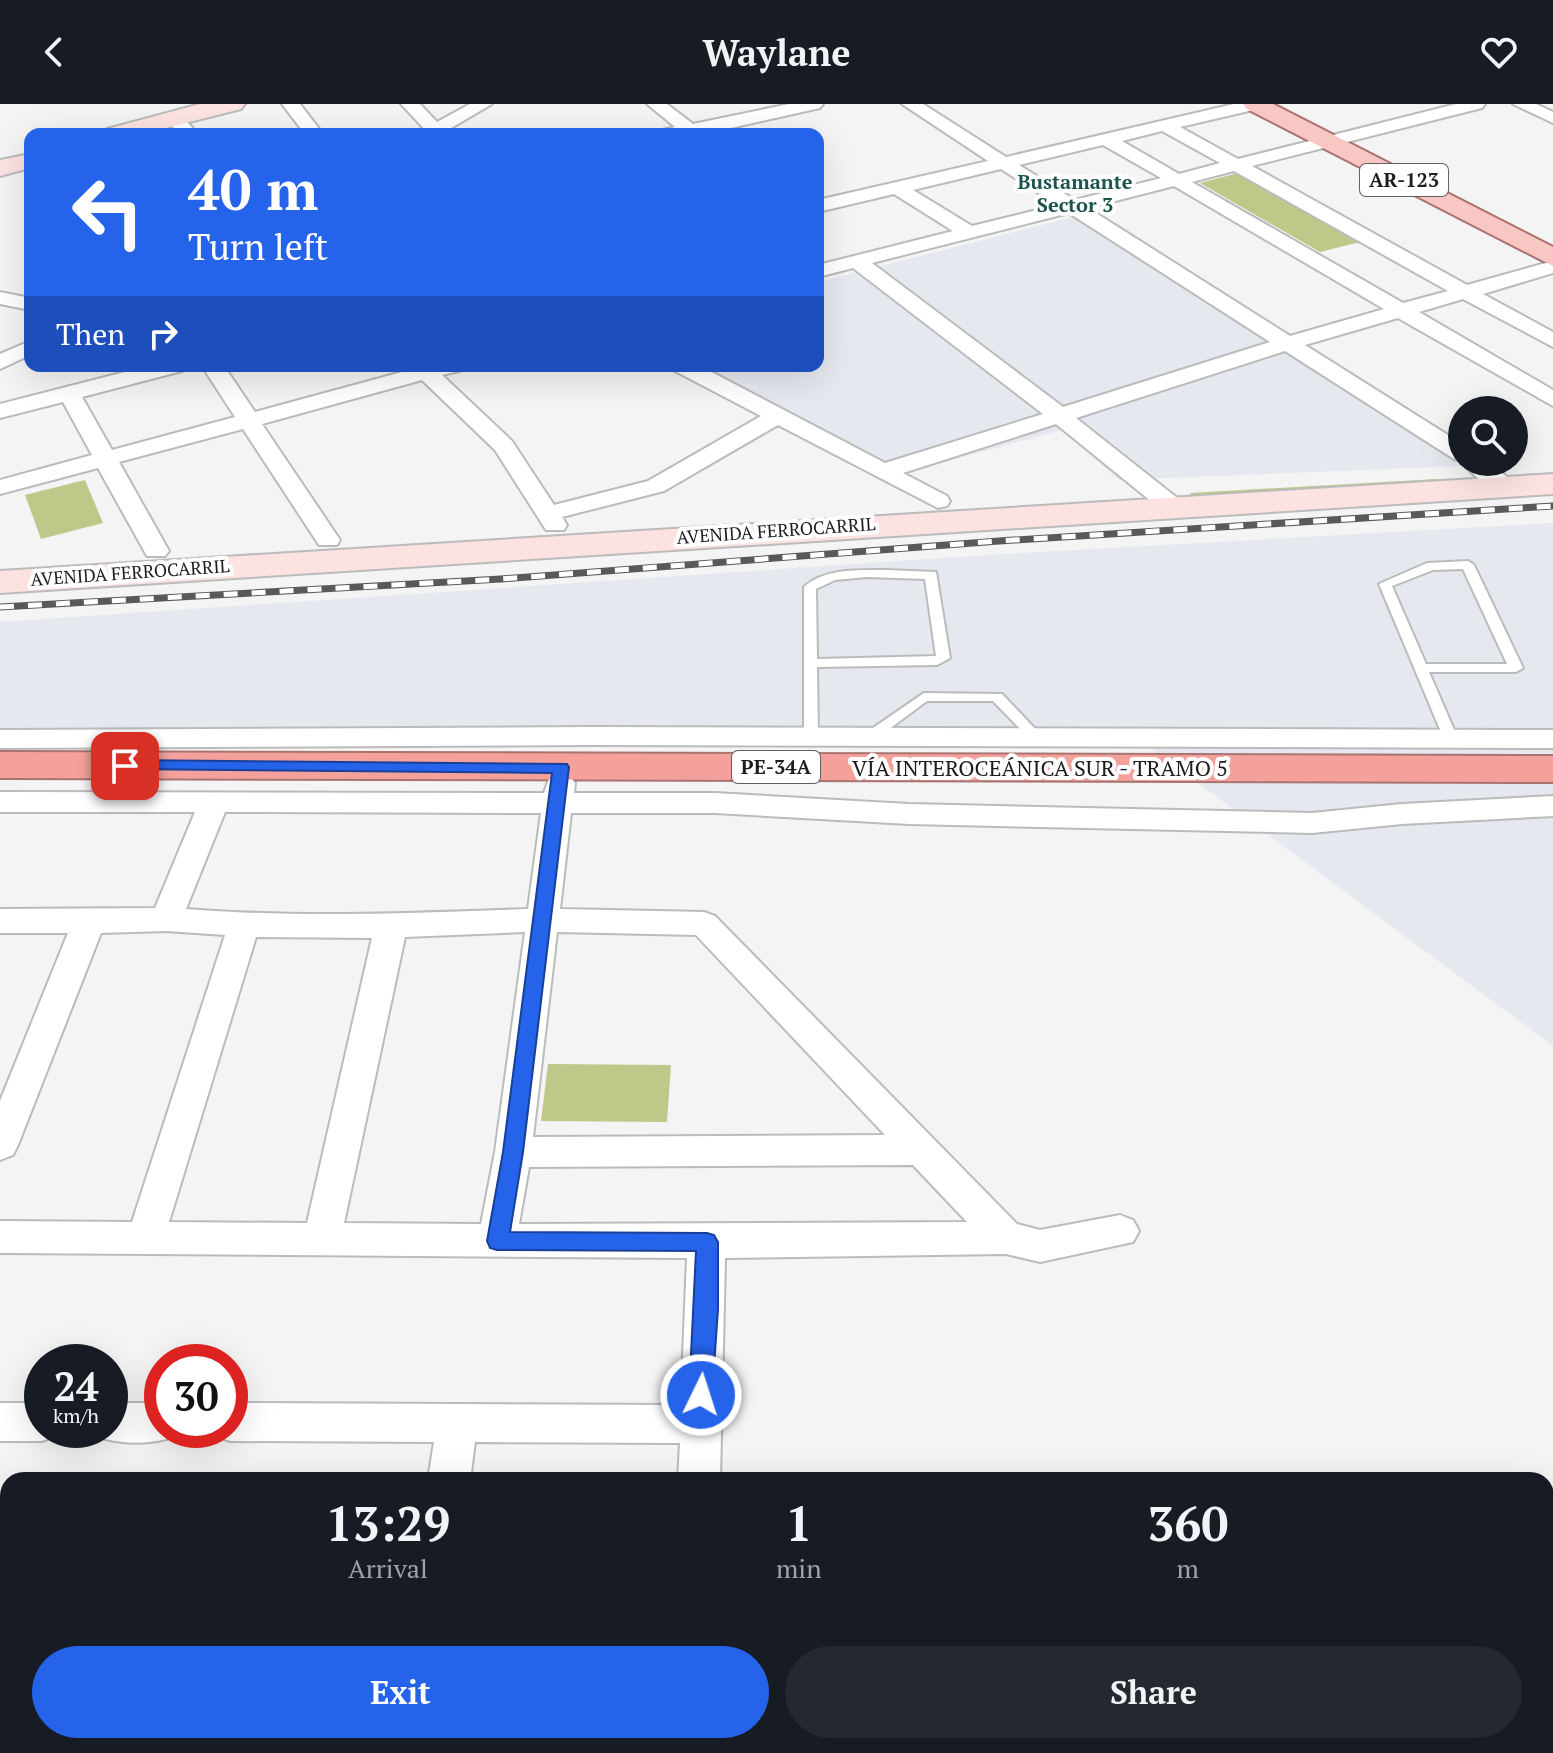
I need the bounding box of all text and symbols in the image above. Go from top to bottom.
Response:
text: Waylane [702,29,851,76]
icon: back [32,30,76,74]
icon: heart [1477,30,1521,74]
text: 40 m [188,152,318,226]
icon: left [56,160,160,264]
road number: AR-123 [1360,164,1448,196]
district label: Bustamante Sector 3 [1018,168,1133,218]
text: Turn left [188,223,328,270]
icon: right [141,312,185,356]
text: Then [56,314,125,354]
map controls [1448,396,1528,476]
button: search [1448,396,1528,476]
street label: AVENIDA FERROCARRIL [676,511,876,549]
street label: AVENIDA FERROCARRIL [30,553,230,591]
pin [91,732,159,800]
icon: arrive [103,744,147,788]
road number: PE-34A [732,751,820,783]
street label: VÍA INTEROCEÁNICA SUR - TRAMO 5 [852,753,1228,782]
speed limit sign: 30 [144,1344,248,1448]
position arrow [659,1353,743,1437]
text: 24 [53,1359,99,1412]
text: km/h [53,1402,99,1429]
text: 13:29 [325,1491,450,1555]
text: 1 [785,1491,812,1555]
text: 360 [1147,1491,1229,1555]
text: Arrival [348,1551,428,1585]
text: min [776,1551,822,1585]
text: m [1177,1551,1199,1585]
button: Exit [32,1646,769,1738]
button: Share [785,1646,1522,1738]

